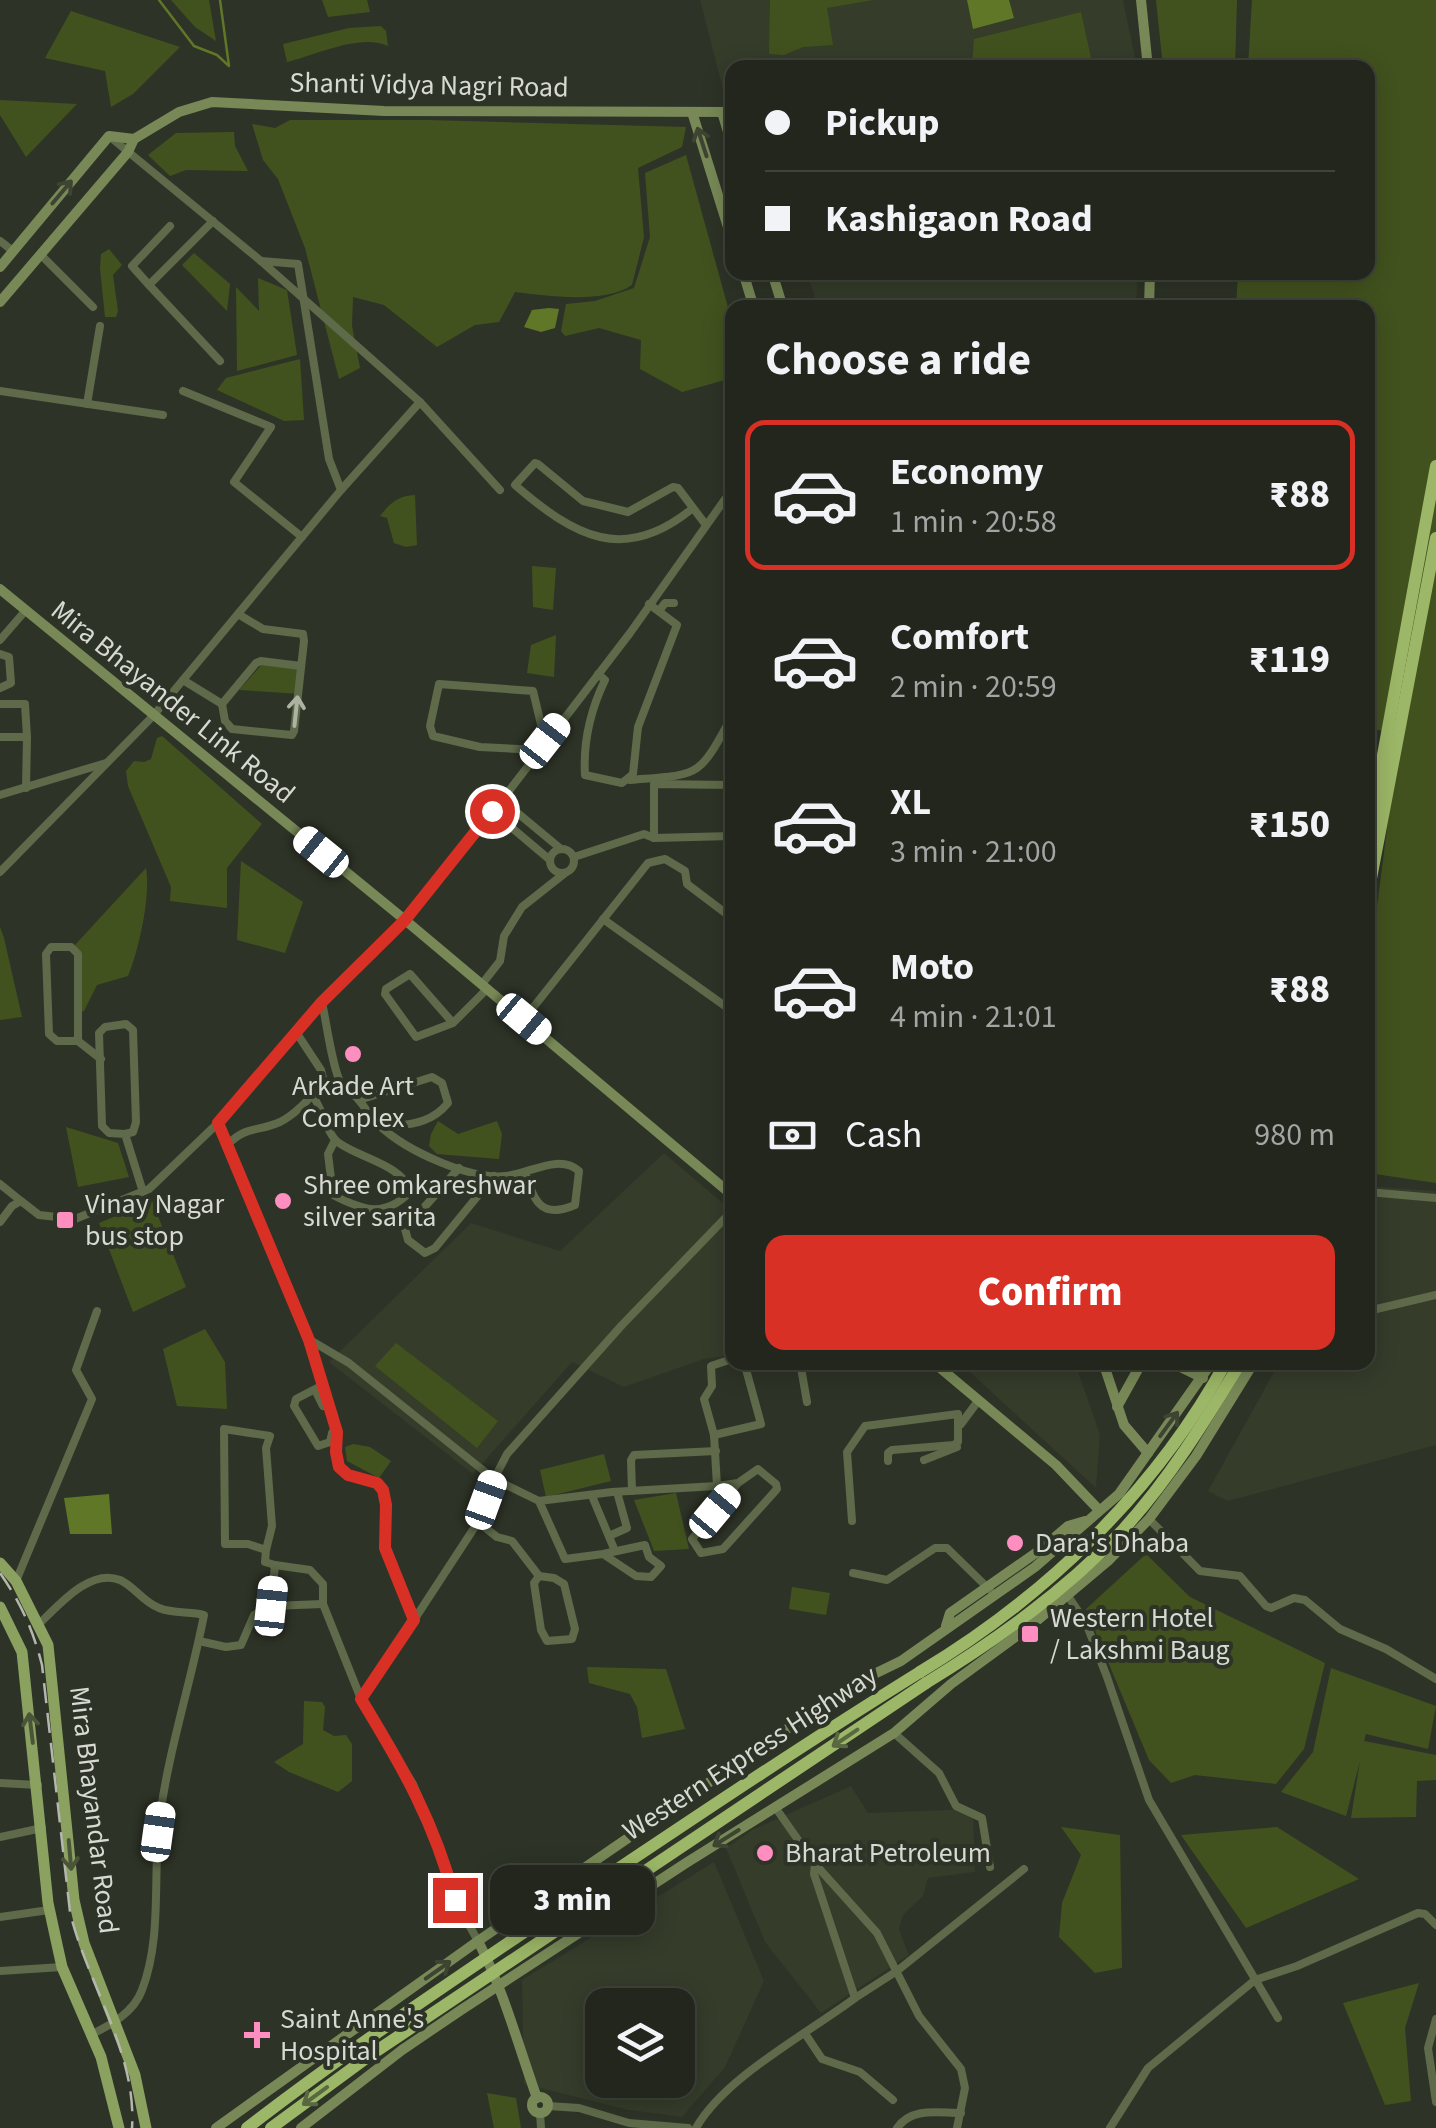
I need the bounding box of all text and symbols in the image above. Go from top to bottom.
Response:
street label: Shanti Vidya Nagri Road [289,63,569,107]
text: Pickup [825,96,939,150]
one-way arrow [691,127,709,159]
one-way arrow [51,179,73,205]
text: Kashigaon Road [825,192,1093,246]
text: Choose a ride [765,328,1031,392]
text: Economy [890,445,1043,499]
icon: car [770,450,860,540]
text: ₹88 [1269,468,1330,522]
text: 1 min · 20:58 [890,499,1057,545]
street label: Mira Bhayander Link Road [42,591,304,813]
text: Comfort [890,610,1029,664]
icon: car [770,615,860,705]
text: ₹119 [1249,633,1330,687]
text: 2 min · 20:59 [890,664,1057,710]
one-way arrow [287,695,306,727]
car [515,708,575,774]
text: XL [890,775,931,829]
icon: car [770,780,860,870]
route start [470,789,515,834]
text: ₹150 [1249,798,1330,852]
car [288,821,354,883]
text: 3 min · 21:00 [890,829,1057,875]
text: Moto [890,940,974,994]
icon: car [770,945,860,1035]
text: ₹88 [1269,963,1330,1017]
car [491,988,557,1050]
text: 4 min · 21:01 [890,994,1057,1040]
marker: Arkade Art Complex [342,1043,364,1065]
place label: Arkade Art Complex [292,1066,415,1138]
icon: cash [765,1108,820,1163]
text: Cash [845,1108,922,1162]
text: 980 m [1254,1112,1335,1158]
place label: Shree omkareshwar silver sarita [303,1165,536,1237]
place label: Vinay Nagar bus stop [85,1184,224,1256]
marker: Shree omkareshwar silver sarita [272,1190,294,1212]
marker: Vinay Nagar bus stop [54,1209,76,1231]
button: Confirm [765,1235,1335,1350]
one-way arrow [1158,1411,1179,1439]
car [462,1467,510,1533]
car [684,1478,746,1544]
place label: Dara's Dhaba [1035,1523,1189,1563]
marker: Dara's Dhaba [1004,1532,1026,1554]
car [253,1575,289,1637]
place label: Western Hotel / Lakshmi Baug [1050,1598,1230,1670]
marker: Western Hotel / Lakshmi Baug [1019,1623,1041,1645]
street label: Western Express Highway [615,1655,885,1851]
street label: Mira Bhayandar Road [59,1684,129,1936]
one-way arrow [21,1713,40,1745]
one-way arrow [832,1727,860,1748]
car [139,1800,177,1864]
one-way arrow [713,1827,741,1848]
place label: Bharat Petroleum [785,1833,991,1873]
one-way arrow [61,1839,80,1871]
marker: Bharat Petroleum [754,1842,776,1864]
callout: 3 min [490,1865,655,1935]
text: 3 min [533,1877,612,1923]
route end [433,1878,478,1923]
one-way arrow [424,1960,451,1981]
map controls [585,1988,695,2098]
button: layers [585,1988,695,2098]
place label: Saint Anne's Hospital [280,1999,424,2071]
marker: Saint Anne's Hospital [244,2022,270,2048]
one-way arrow [302,2085,329,2106]

